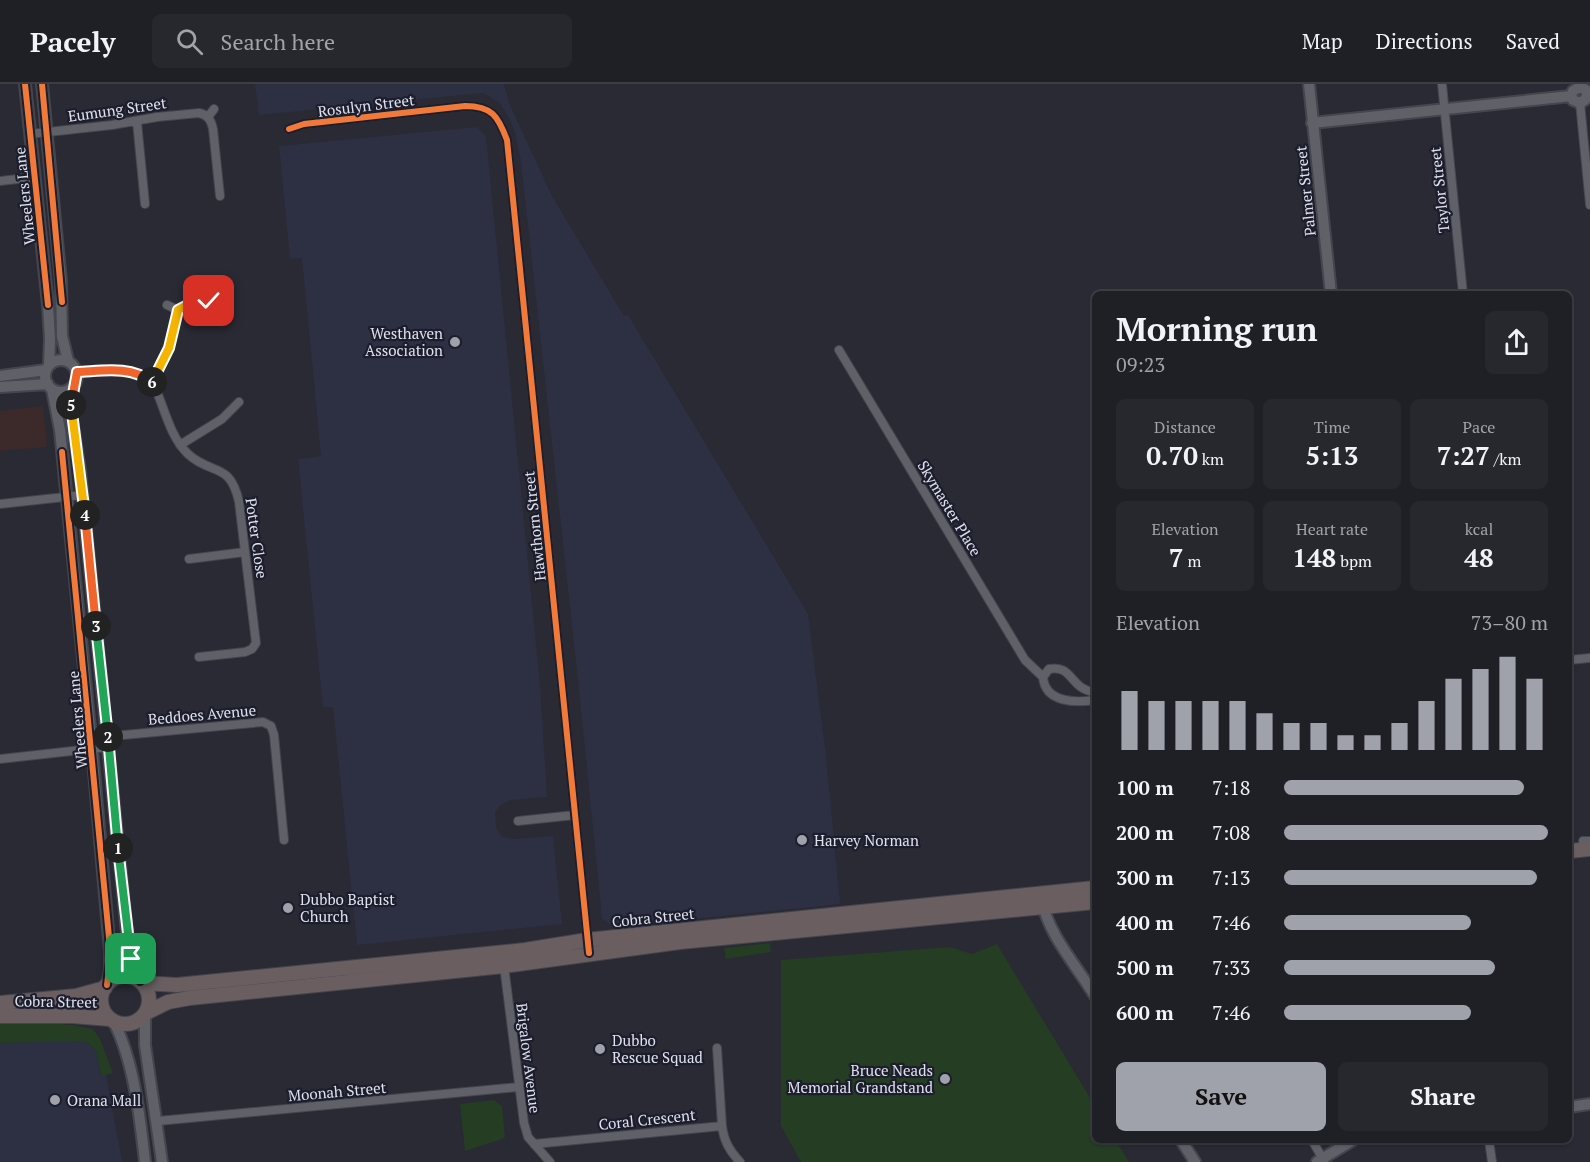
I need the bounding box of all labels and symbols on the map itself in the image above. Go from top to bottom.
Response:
street label: Rosulyn Street [316,89,416,121]
street label: Eumung Street [66,92,168,126]
street label: Palmer Street [1290,144,1320,237]
street label: Wheelers Lane [9,146,39,246]
street label: Taylor Street [1425,146,1453,234]
pin [183,275,234,326]
place label: Westhaven Association [365,323,443,360]
marker: Westhaven Association [448,335,462,349]
pin: 6 [137,367,167,397]
pin: 5 [56,390,86,420]
street label: Skymaster Place [914,456,986,560]
street label: Hawthorn Street [518,470,550,582]
street label: Potter Close [241,496,273,580]
pin: 4 [70,500,100,530]
pin: 3 [81,611,111,641]
street label: Wheelers Lane [63,670,91,770]
street label: Beddoes Avenue [147,699,257,729]
pin: 2 [93,722,123,752]
place label: Harvey Norman [814,830,919,850]
pin: 1 [103,833,133,863]
marker: Harvey Norman [795,833,809,847]
place label: Dubbo Baptist Church [300,889,395,926]
marker: Dubbo Baptist Church [281,901,295,915]
street label: Cobra Street [611,903,696,931]
pin [105,933,156,984]
street label: Cobra Street [14,990,98,1012]
street label: Brigalow Avenue [512,1002,546,1114]
place label: Dubbo Rescue Squad [612,1030,703,1067]
marker: Dubbo Rescue Squad [593,1042,607,1056]
place label: Bruce Neads Memorial Grandstand [787,1060,933,1097]
marker: Bruce Neads Memorial Grandstand [938,1072,952,1086]
street label: Moonah Street [287,1077,387,1105]
place label: Orana Mall [67,1090,141,1110]
marker: Orana Mall [48,1093,62,1107]
street label: Coral Crescent [598,1104,697,1134]

